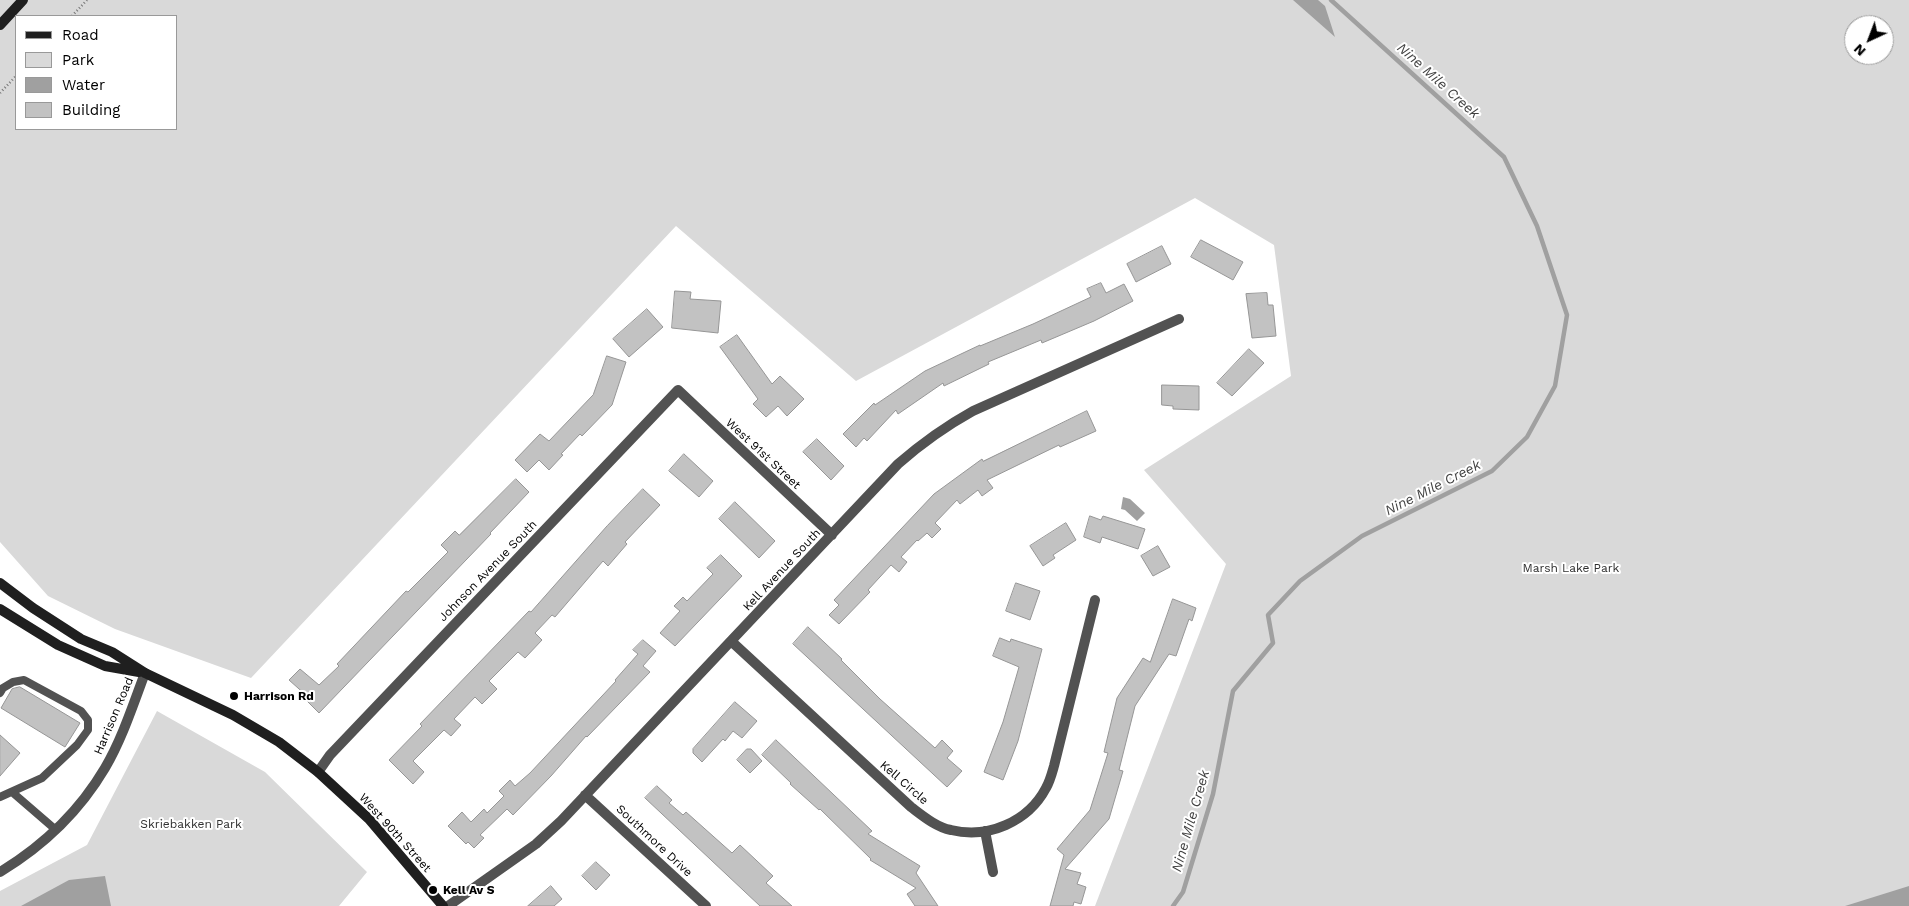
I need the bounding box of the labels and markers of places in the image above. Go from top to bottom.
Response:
place label: Harrison Rd [244,689,314,703]
marker: Harrison Rd [228,690,240,702]
place label: Kell Av S [443,883,494,897]
marker: Kell Av S [427,884,439,896]

